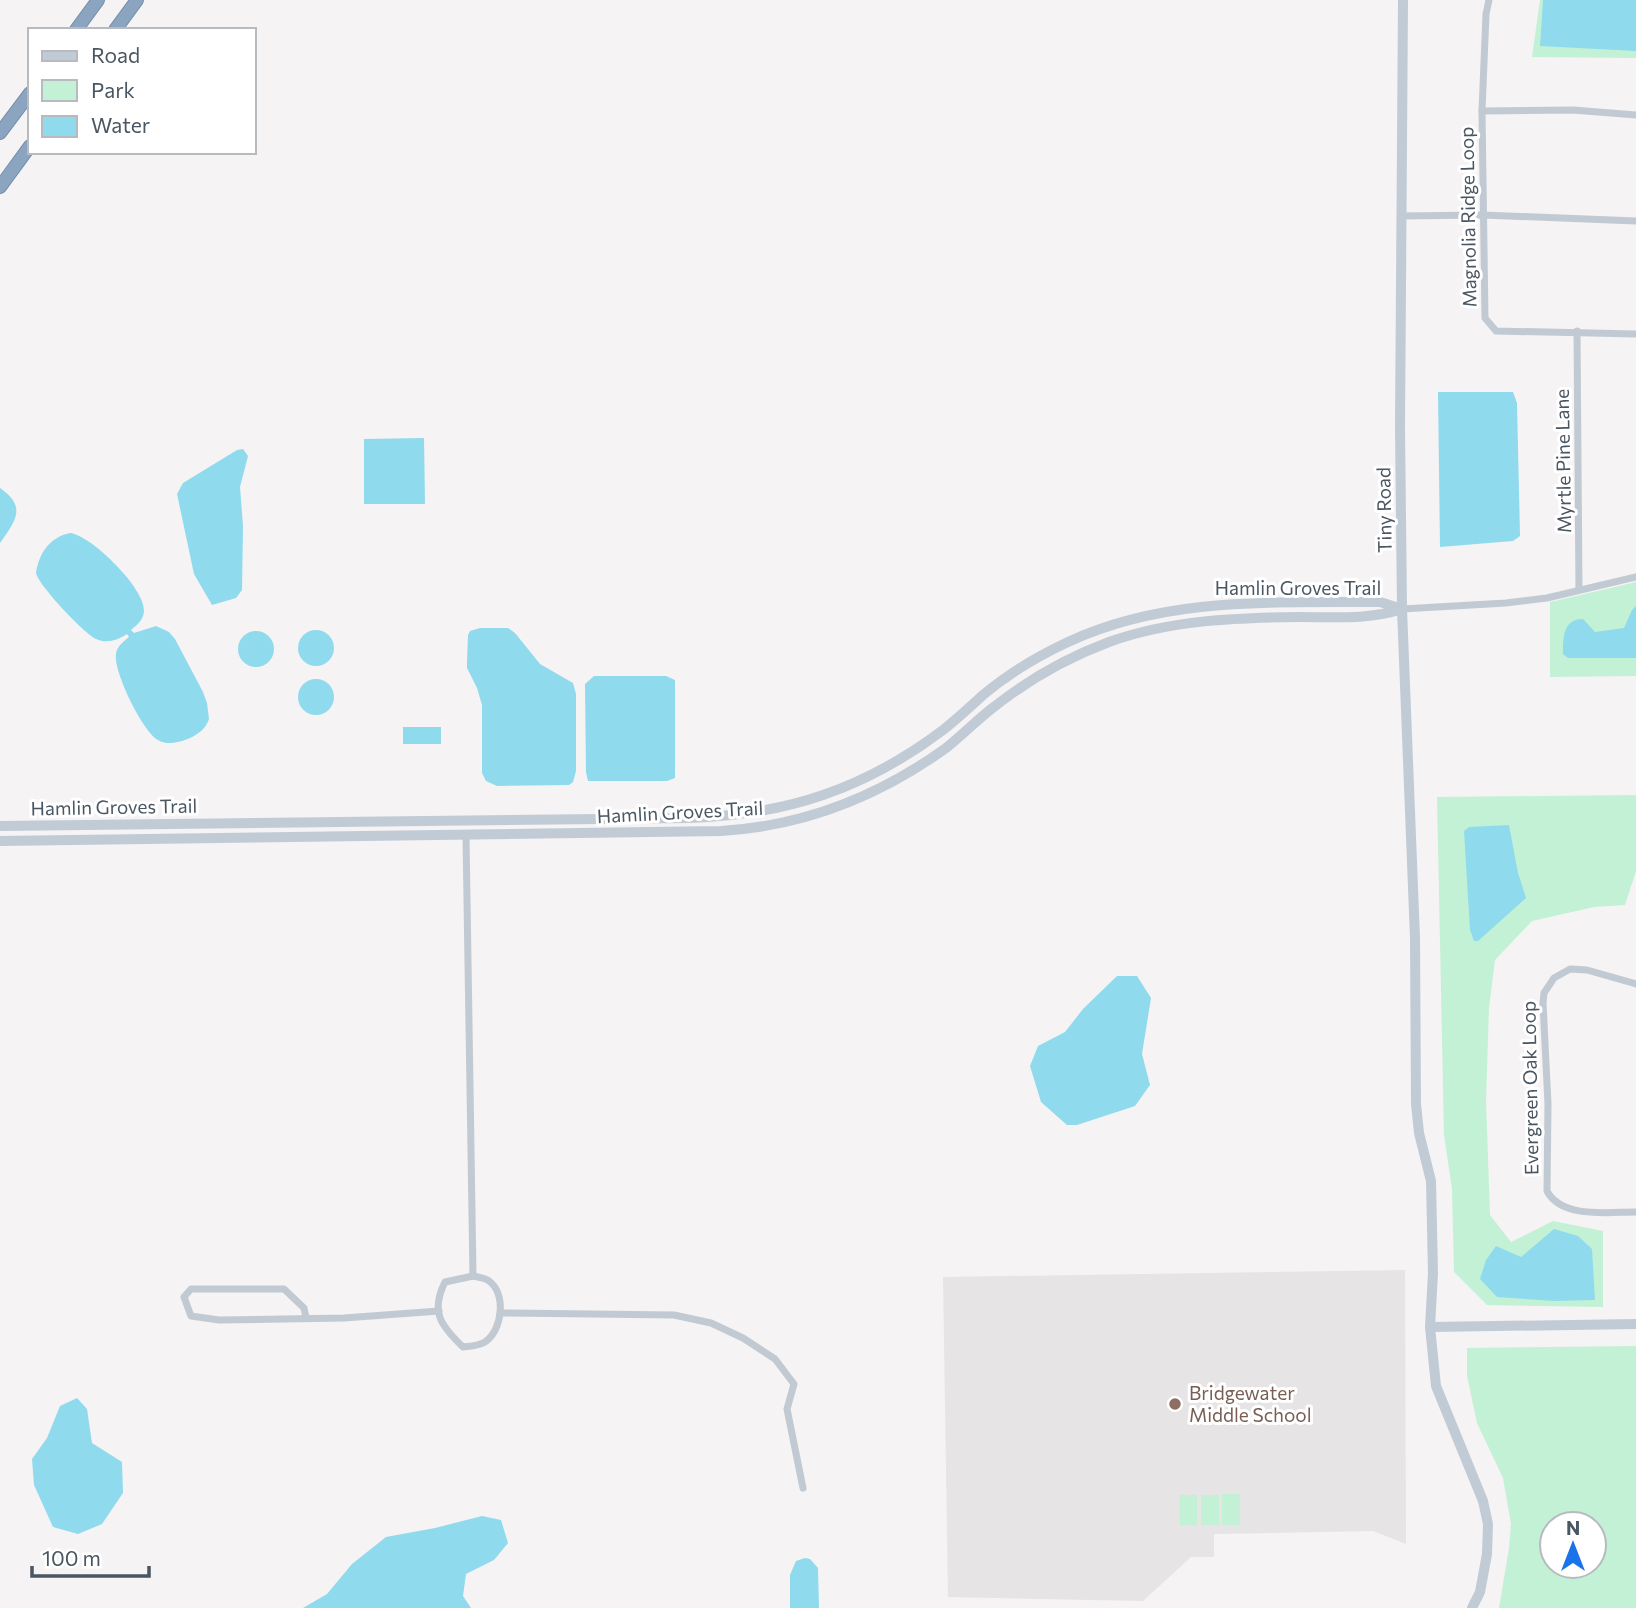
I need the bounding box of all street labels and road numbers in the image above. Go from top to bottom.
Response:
street label: Magnolia Ridge Loop [1454,126,1481,308]
street label: Myrtle Pine Lane [1550,389,1575,533]
street label: Tiny Road [1371,467,1396,553]
street label: Hamlin Groves Trail [1215,576,1381,599]
street label: Hamlin Groves Trail [31,794,197,819]
street label: Hamlin Groves Trail [596,796,764,827]
street label: Evergreen Oak Loop [1516,1001,1543,1175]

